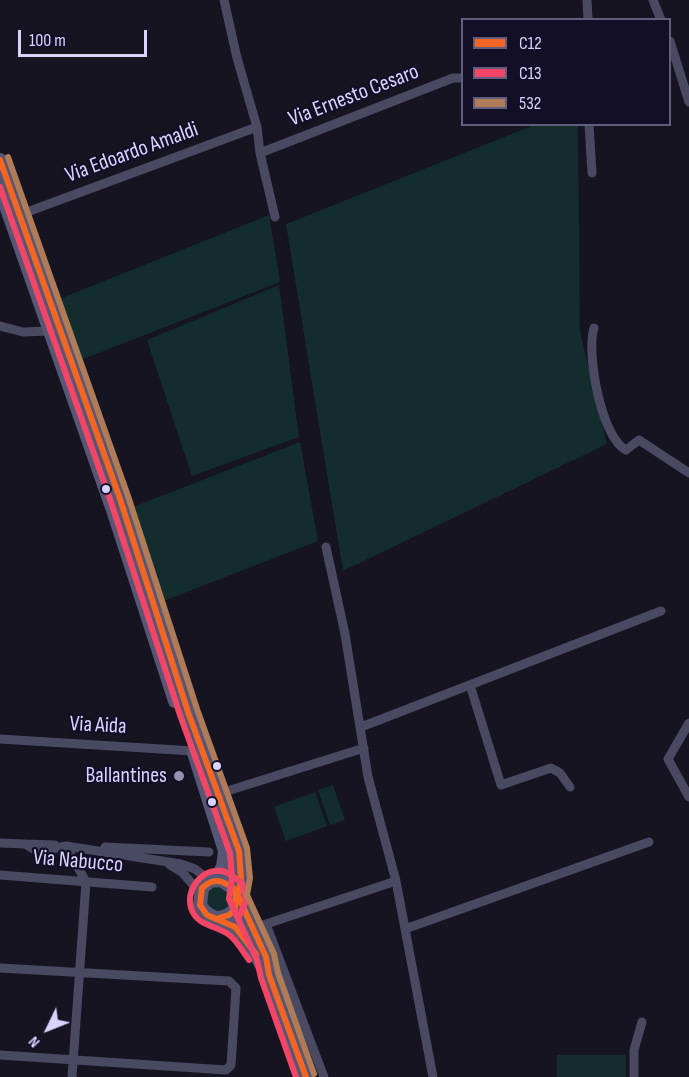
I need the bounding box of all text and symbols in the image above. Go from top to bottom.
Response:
scale bar [21,18,150,56]
legend [461,18,671,126]
text: 100 m [29,30,66,51]
text: C12 [519,33,542,54]
street label: Via Ernesto Cesaro [285,59,423,133]
text: C13 [519,63,542,84]
text: 532 [519,93,541,114]
street label: Via Edoardo Amaldi [62,117,202,189]
unlabelled marker [100,483,112,495]
street label: Via Aida [69,711,127,741]
unlabelled marker [211,760,223,772]
place label: Ballantines [85,763,167,789]
marker: Ballantines [172,769,186,783]
unlabelled marker [206,796,218,808]
street label: Via Nabucco [32,845,124,879]
north arrow [18,999,78,1059]
text: N [25,1032,44,1051]

